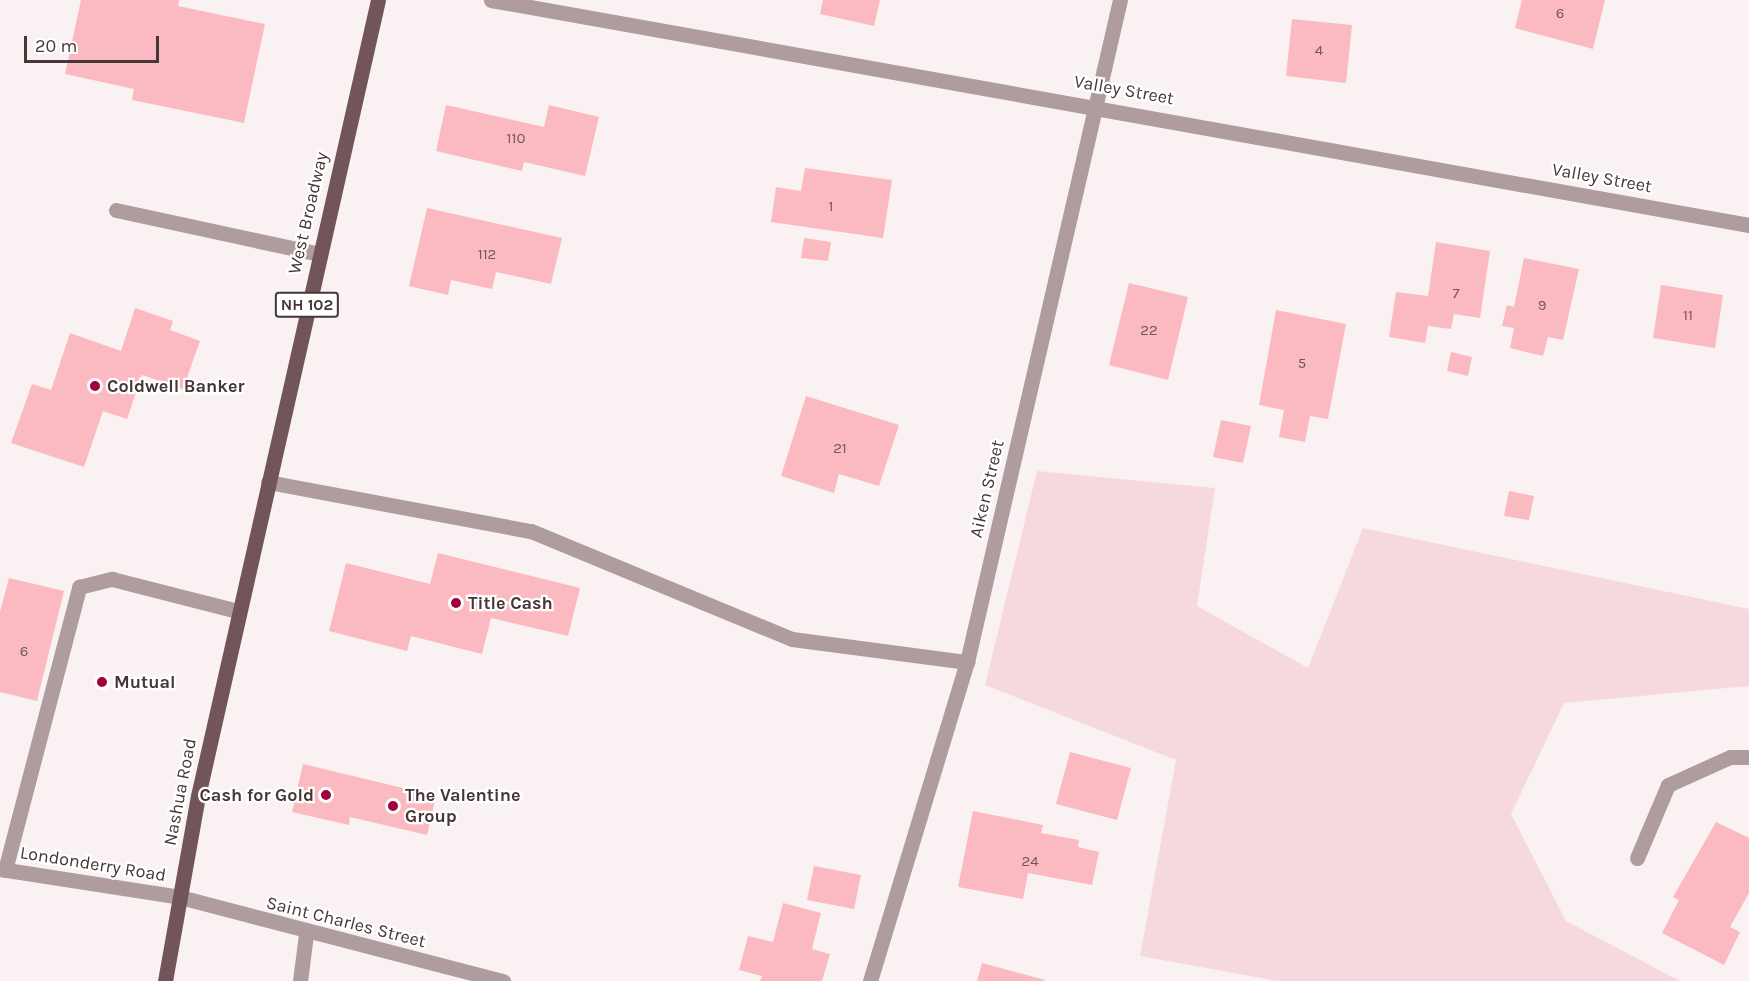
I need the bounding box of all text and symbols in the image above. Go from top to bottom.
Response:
house number: 6 [1556,5,1564,23]
scale bar [27,24,162,62]
text: 20 m [35,35,77,57]
house number: 4 [1315,42,1323,60]
street label: Valley Street [1072,71,1176,109]
house number: 110 [507,130,525,148]
street label: West Broadway [283,150,333,276]
street label: Valley Street [1550,159,1654,197]
house number: 1 [829,198,833,216]
house number: 112 [478,246,496,264]
house number: 7 [1452,285,1460,303]
road number: NH 102 [274,292,340,318]
house number: 9 [1538,297,1546,315]
house number: 11 [1683,307,1693,325]
house number: 22 [1140,322,1158,340]
house number: 5 [1298,355,1306,373]
place label: Coldwell Banker [107,375,244,397]
marker: Coldwell Banker [88,379,102,393]
street label: Aiken Street [965,438,1009,540]
house number: 21 [833,440,847,458]
place label: Title Cash [468,592,553,614]
marker: Title Cash [449,596,463,610]
house number: 6 [20,643,28,661]
place label: Mutual [114,671,175,693]
marker: Mutual [95,675,109,689]
street label: Nashua Road [159,736,201,848]
place label: Cash for Gold [199,784,314,806]
place label: The Valentine Group [405,785,521,828]
marker: Cash for Gold [319,788,333,802]
marker: The Valentine Group [386,799,400,813]
street label: Londonderry Road [18,842,168,886]
house number: 24 [1021,853,1039,871]
street label: Saint Charles Street [264,892,428,952]

